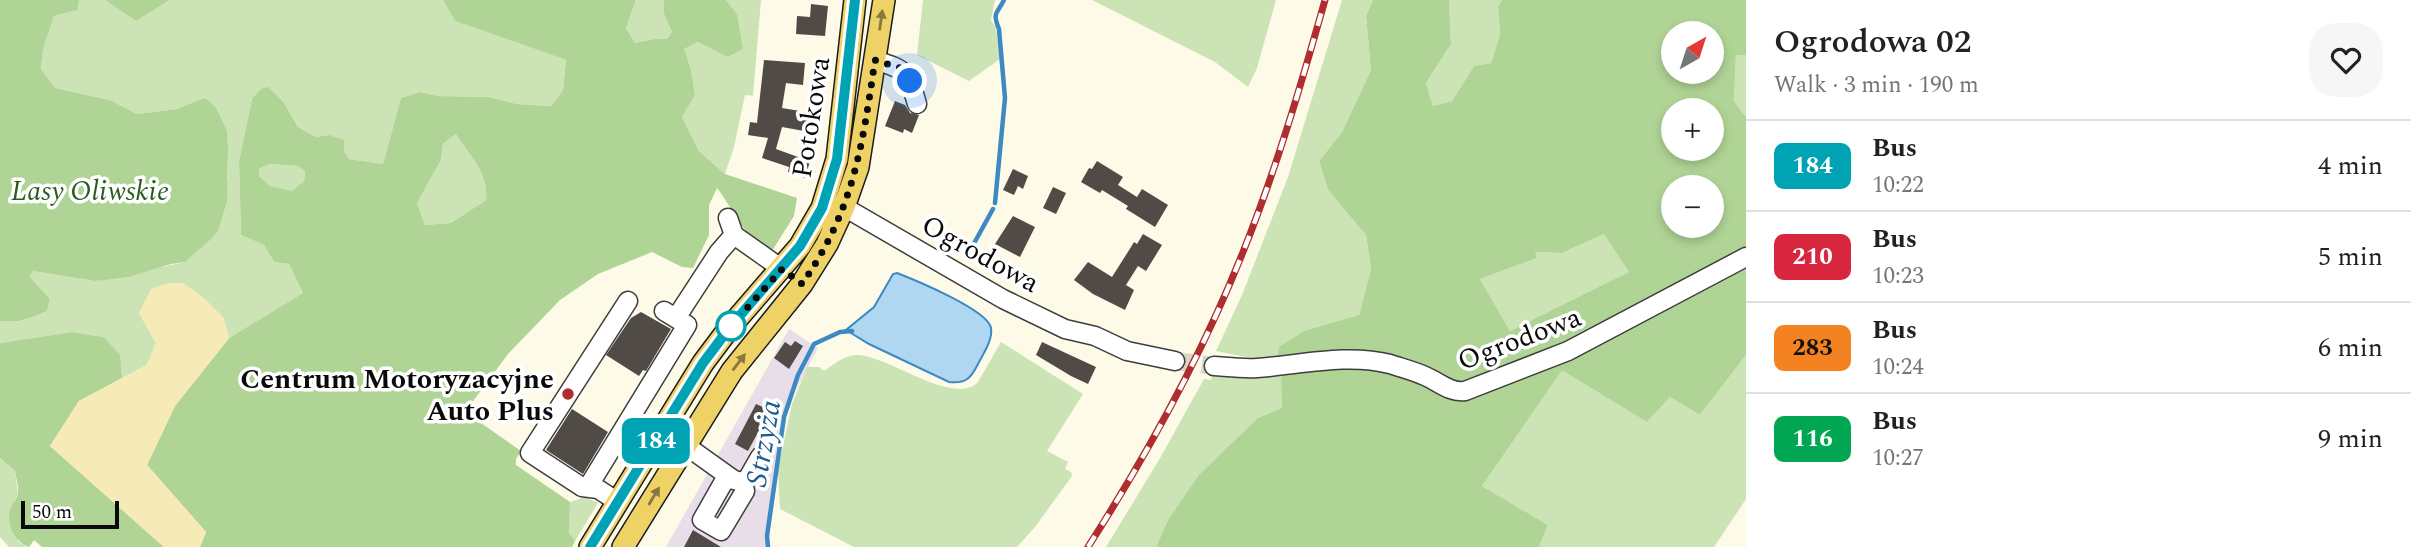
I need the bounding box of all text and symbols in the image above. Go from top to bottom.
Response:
one-way arrow [876,9,887,31]
text: Ogrodowa 02 [1774,17,1971,67]
north arrow [1661,21,1724,84]
map controls [1661,21,1724,238]
button: heart [2309,23,2383,97]
street label: Potokowa [781,53,842,181]
your location [892,63,927,98]
text: Walk · 3 min · 190 m [1774,68,1979,103]
button: + [1661,98,1724,161]
text: Bus [1872,128,1917,168]
text: 4 min [2318,146,2383,186]
text: 184 [1792,148,1833,184]
text: 10:22 [1872,168,1924,203]
park label: Lasy Oliwskie [11,170,169,213]
button: − [1661,175,1724,238]
street label: Ogrodowa [913,204,1048,305]
text: Bus [1872,219,1917,259]
text: 5 min [2318,237,2383,277]
text: 210 [1792,239,1833,275]
text: 10:23 [1872,259,1924,294]
street label: Ogrodowa [1451,296,1588,383]
text: Bus [1872,310,1917,350]
unlabelled marker [716,311,746,341]
text: 6 min [2318,328,2383,368]
text: 283 [1792,330,1833,366]
text: 10:24 [1872,350,1924,385]
one-way arrow [731,353,746,371]
place label: Centrum Motoryzacyjne Auto Plus [240,358,554,433]
marker: Centrum Motoryzacyjne Auto Plus [560,386,576,402]
water label: Strzyża [734,396,794,490]
text: Bus [1872,401,1917,441]
line badge: 184 [616,418,696,464]
text: 9 min [2318,419,2383,459]
text: 116 [1792,421,1833,457]
text: 184 [636,423,676,459]
text: 10:27 [1872,441,1924,476]
one-way arrow [648,487,661,506]
scale bar [21,498,119,530]
text: 50 m [32,498,72,527]

